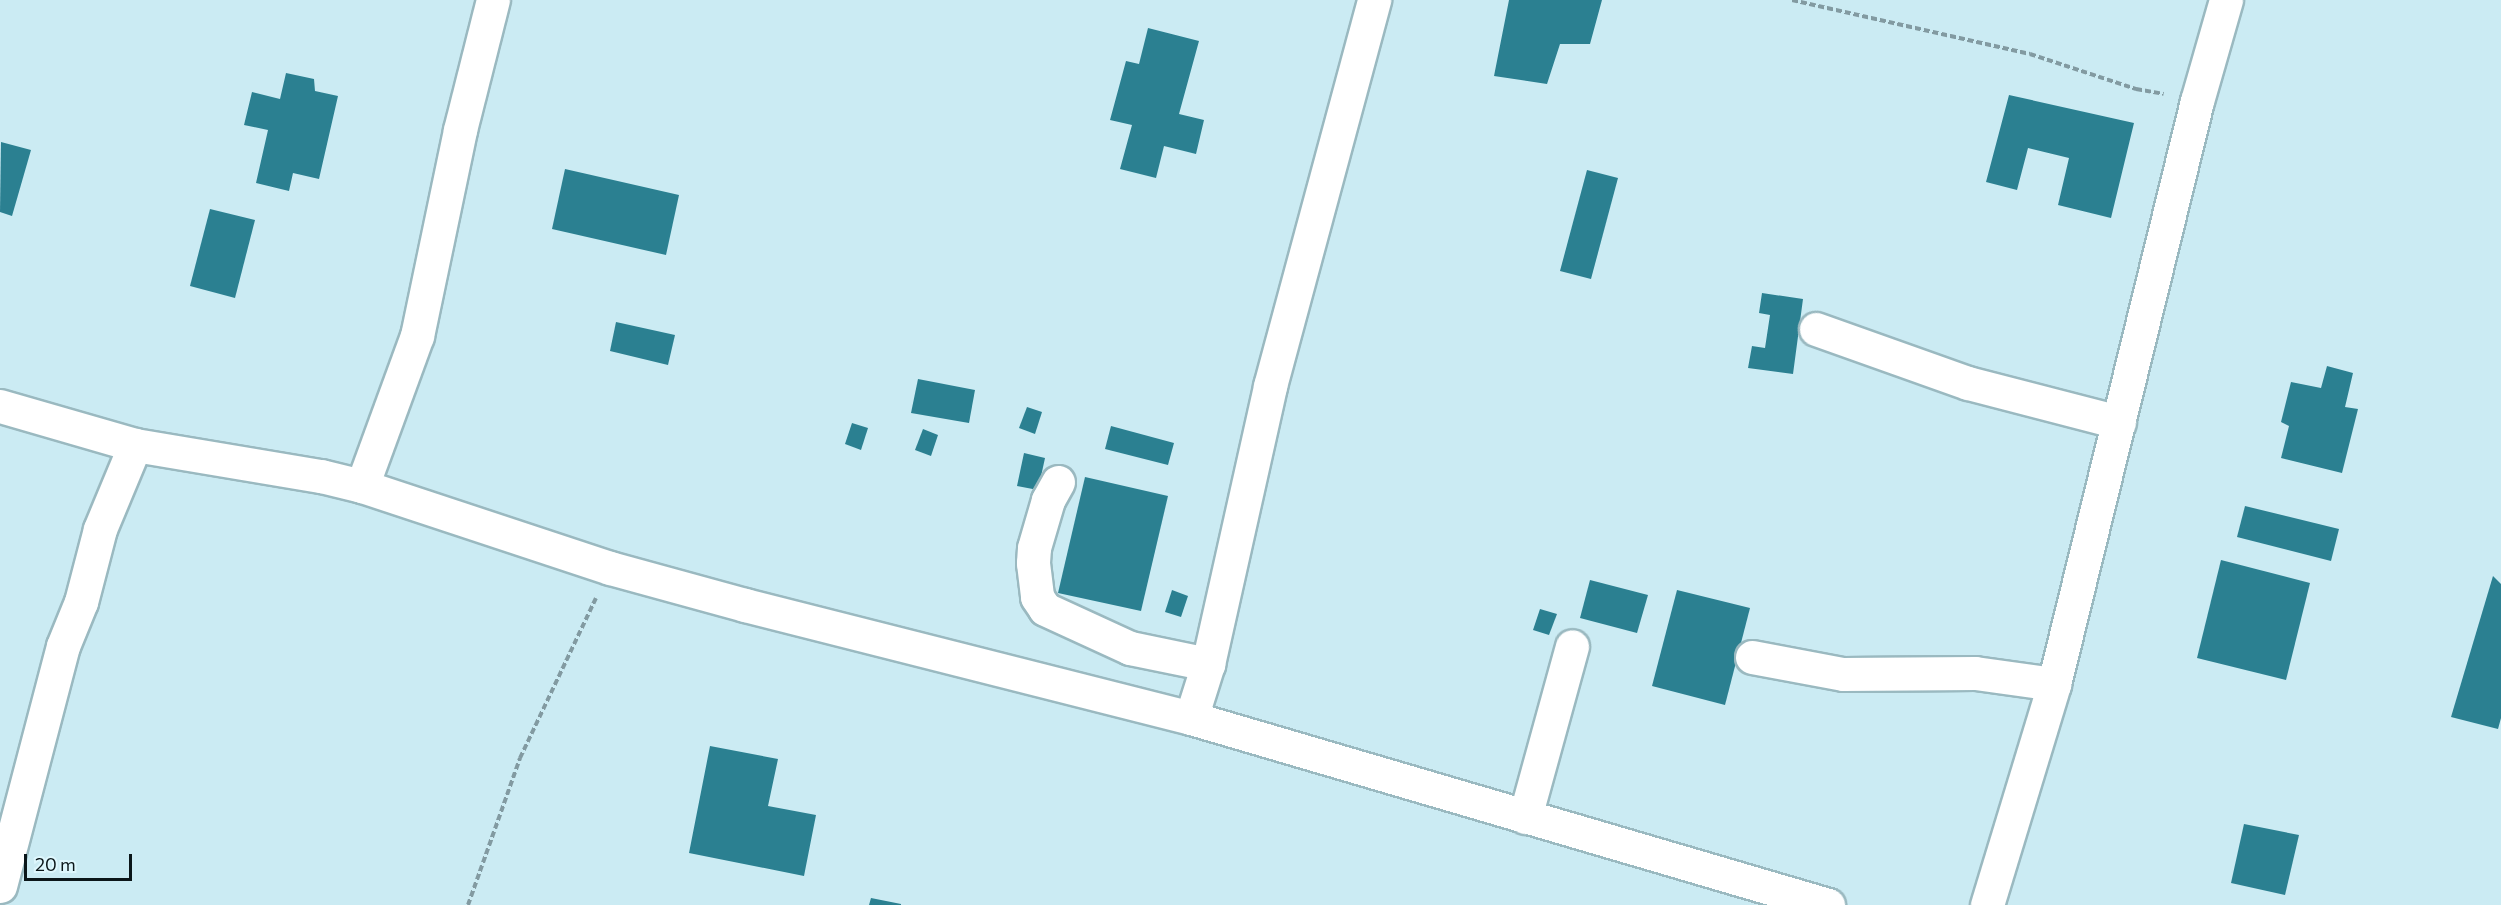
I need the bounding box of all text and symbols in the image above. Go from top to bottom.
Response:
scale bar [27,842,135,880]
text: 20 m [35,853,76,875]

